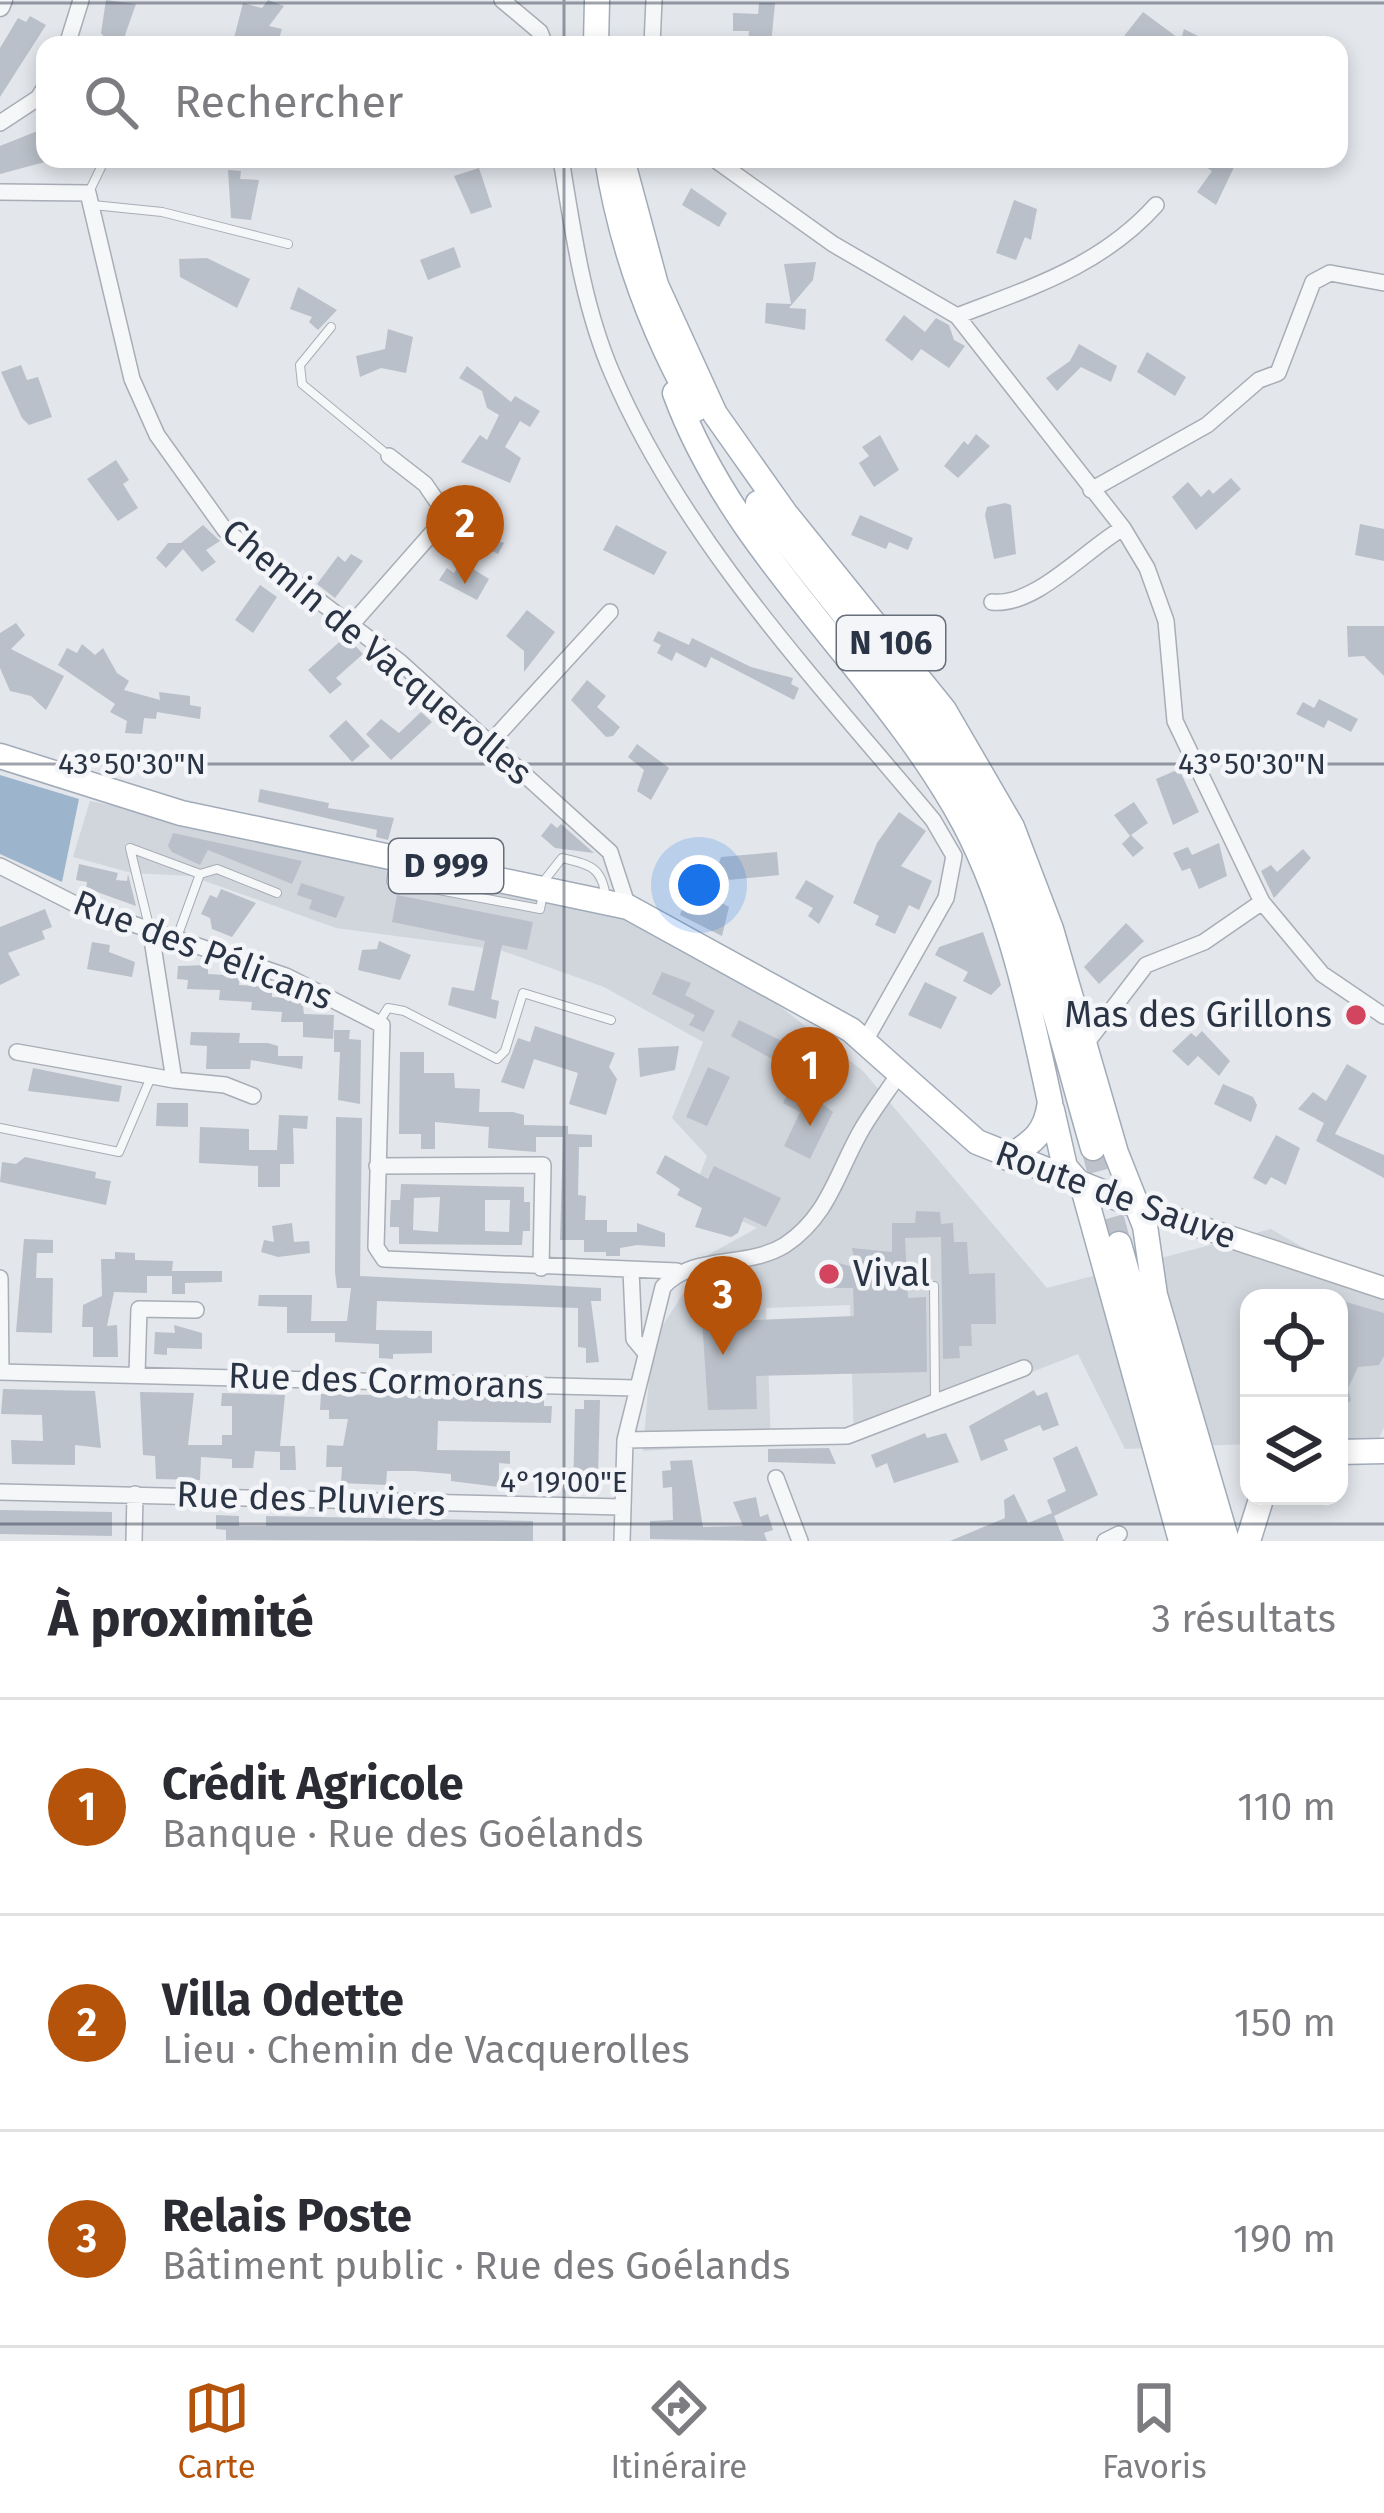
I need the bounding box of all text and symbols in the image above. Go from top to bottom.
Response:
search box [36,36,1348,168]
icon: search [78,69,144,135]
text: Rechercher [174,75,403,129]
pin: 2 [426,485,504,584]
street label: Chemin de Vacquerolles [213,510,541,794]
road number: N 106 [837,616,945,670]
text: 43°50'30"N [58,746,206,782]
text: 43°50'30"N [1178,746,1326,782]
road number: D 999 [389,839,503,893]
your location [669,855,729,915]
street label: Rue des Pélicans [67,880,339,1020]
place label: Mas des Grillons [1064,993,1332,1037]
marker: Mas des Grillons [1343,1002,1369,1028]
pin: 1 [771,1027,849,1126]
street label: Route de Sauve [990,1131,1242,1259]
place label: Vival [853,1252,930,1296]
pin: 3 [684,1256,762,1355]
marker: Vival [816,1261,842,1287]
map controls [1240,1289,1348,1505]
button: locate [1240,1289,1348,1397]
street label: Rue des Cormorans [227,1354,545,1408]
button: layers [1240,1397,1348,1505]
text: 4°19'00"E [500,1464,628,1500]
street label: Rue des Pluviers [176,1472,446,1526]
text: À proximité [48,1588,314,1650]
text: 3 résultats [1151,1596,1336,1642]
text: Crédit Agricole [162,1757,464,1811]
text: 1 [78,1784,96,1830]
text: 110 m [1237,1784,1336,1830]
text: Banque · Rue des Goélands [162,1811,644,1857]
text: Villa Odette [162,1973,404,2027]
text: 2 [77,2000,97,2046]
text: 150 m [1234,2000,1336,2046]
text: Lieu · Chemin de Vacquerolles [162,2027,690,2073]
text: Relais Poste [162,2189,412,2243]
text: 3 [77,2216,97,2262]
text: 190 m [1233,2216,1336,2262]
text: Bâtiment public · Rue des Goélands [162,2243,791,2289]
tab: Carte [177,2375,256,2487]
tab: Itinéraire [610,2375,747,2487]
tab: Favoris [1102,2375,1207,2487]

